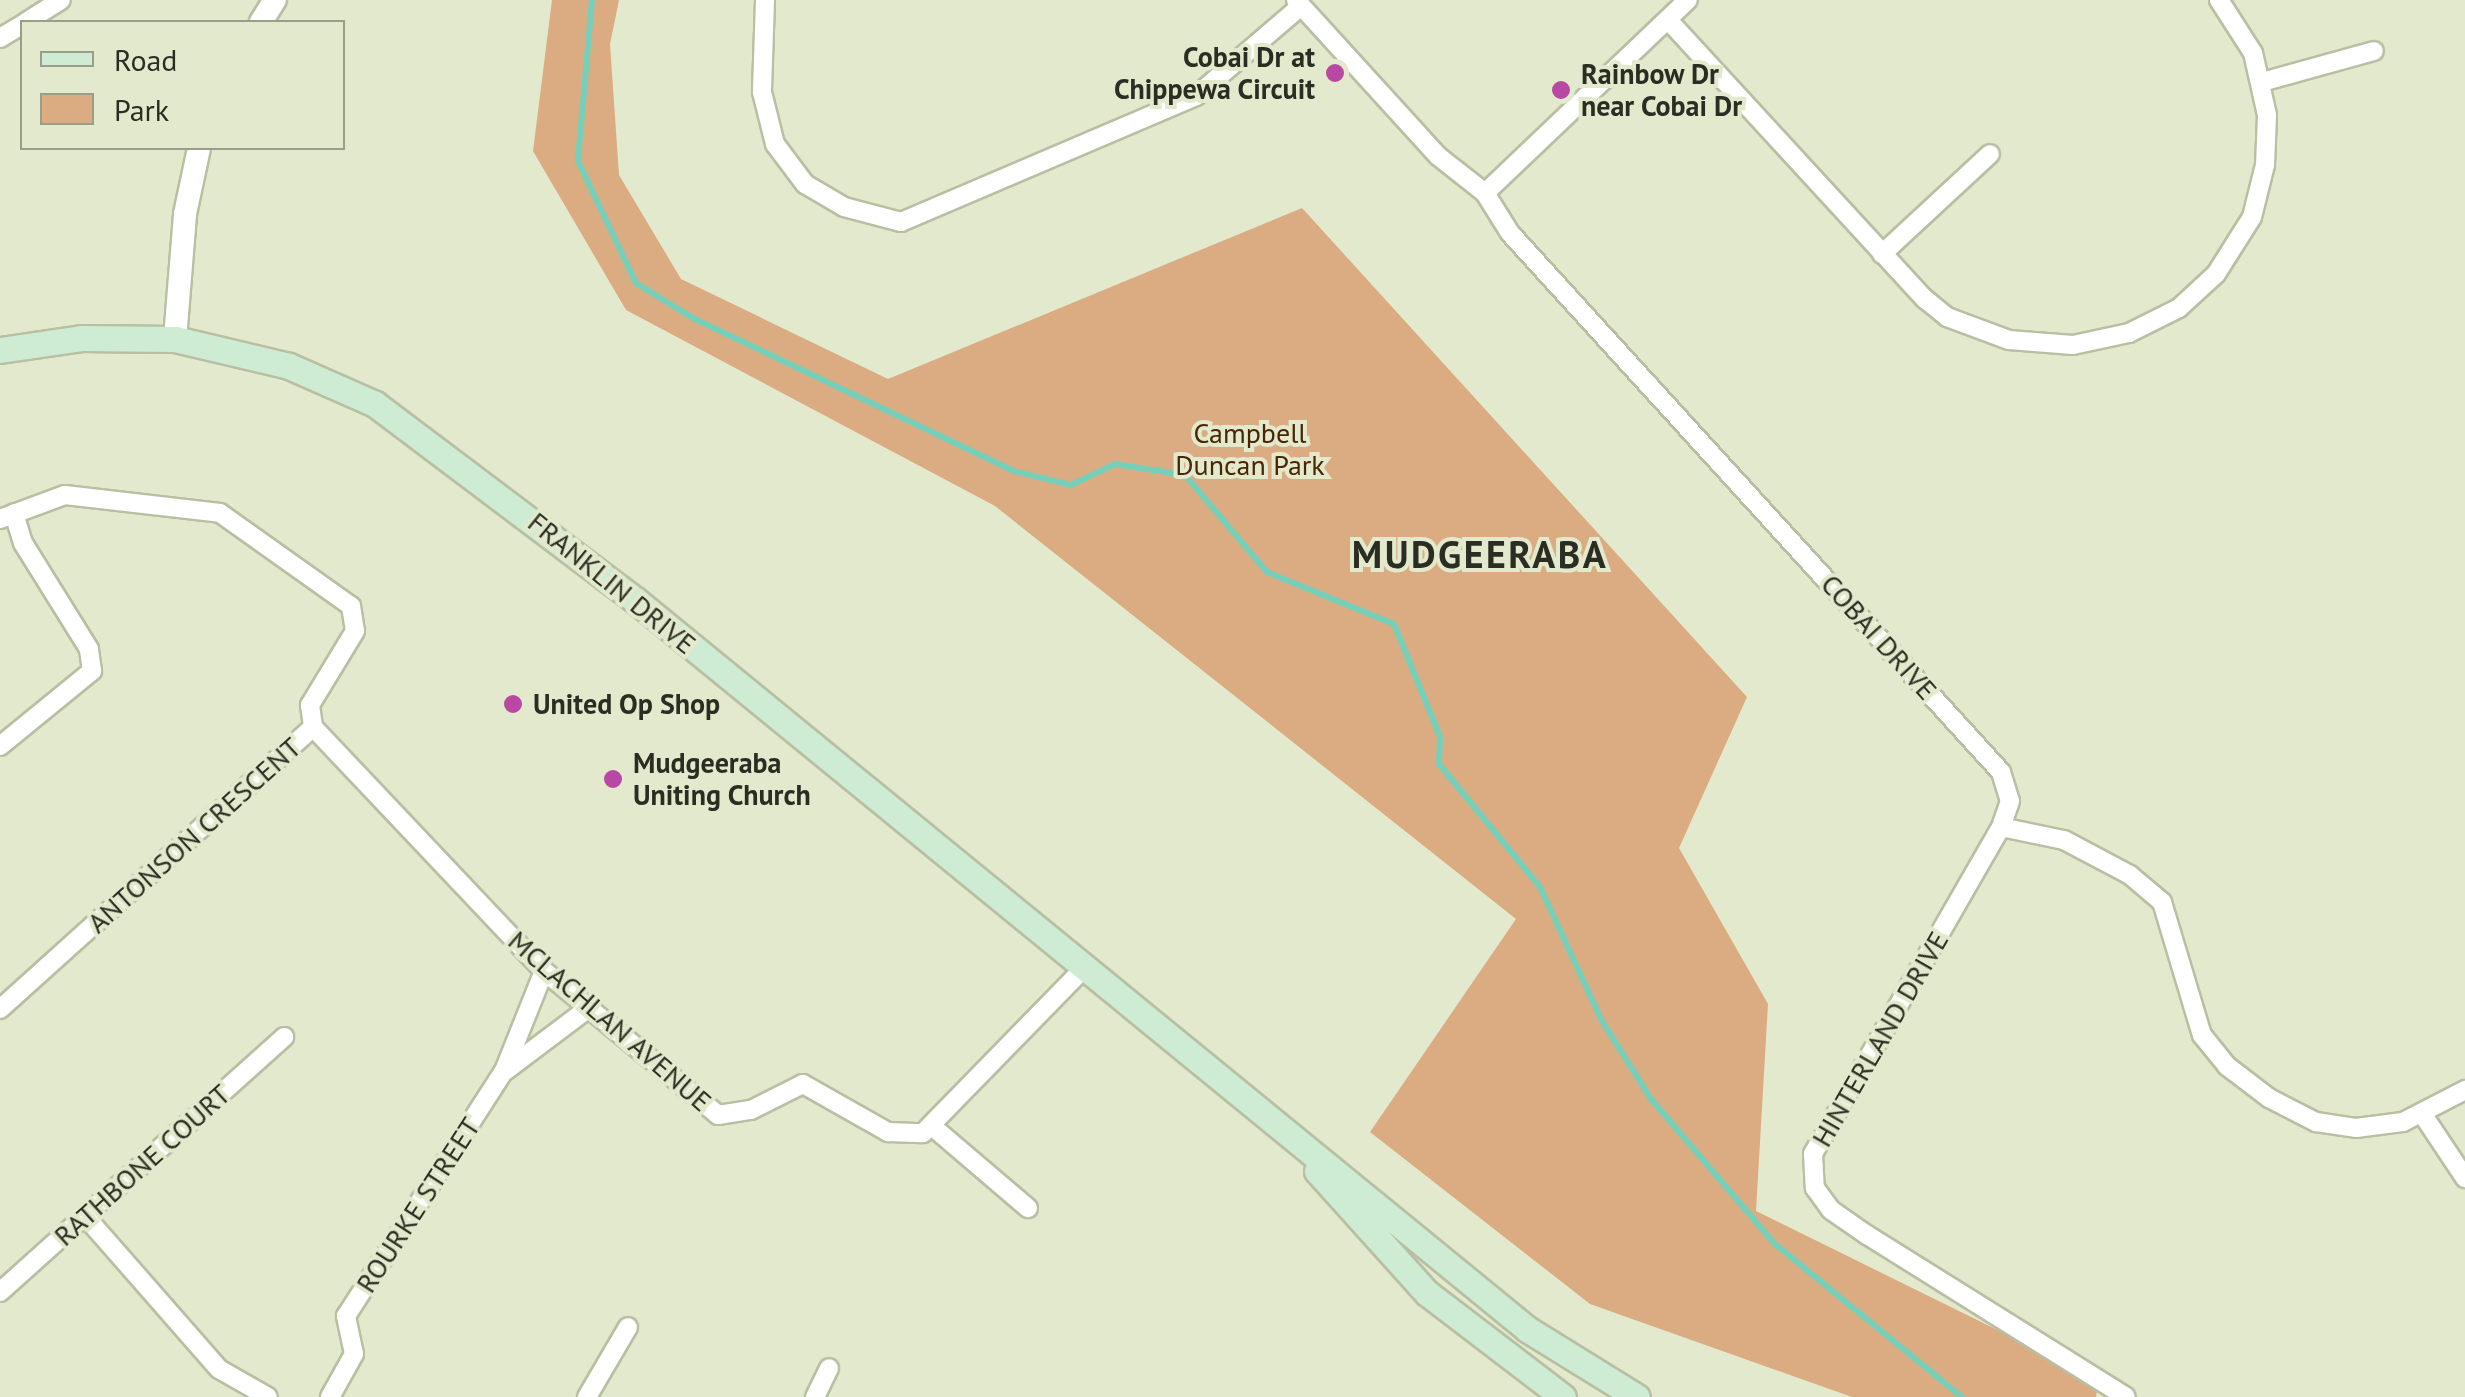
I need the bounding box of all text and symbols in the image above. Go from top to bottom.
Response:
legend [20,20,345,150]
text: Road [114,40,178,79]
place label: Cobai Dr at Chippewa Circuit [1114,40,1315,106]
place label: Rainbow Dr near Cobai Dr [1581,57,1742,123]
marker: Cobai Dr at Chippewa Circuit [1324,62,1346,84]
marker: Rainbow Dr near Cobai Dr [1550,79,1572,101]
text: Park [114,90,169,129]
park label: Campbell Duncan Park [1175,416,1325,482]
street label: FRANKLIN DRIVE [522,505,702,661]
district label: MUDGEERABA [1352,531,1608,577]
street label: COBAI DRIVE [1814,567,1944,707]
place label: United Op Shop [533,687,721,721]
marker: United Op Shop [502,693,524,715]
street label: ANTONSON CRESCENT [80,730,308,940]
place label: Mudgeeraba Uniting Church [633,746,811,812]
marker: Mudgeeraba Uniting Church [602,768,624,790]
street label: MCLACHLAN AVENUE [501,923,719,1119]
street label: HINTERLAND DRIVE [1805,926,1955,1152]
street label: RATHBONE COURT [47,1077,237,1253]
street label: ROURKE STREET [349,1111,487,1299]

